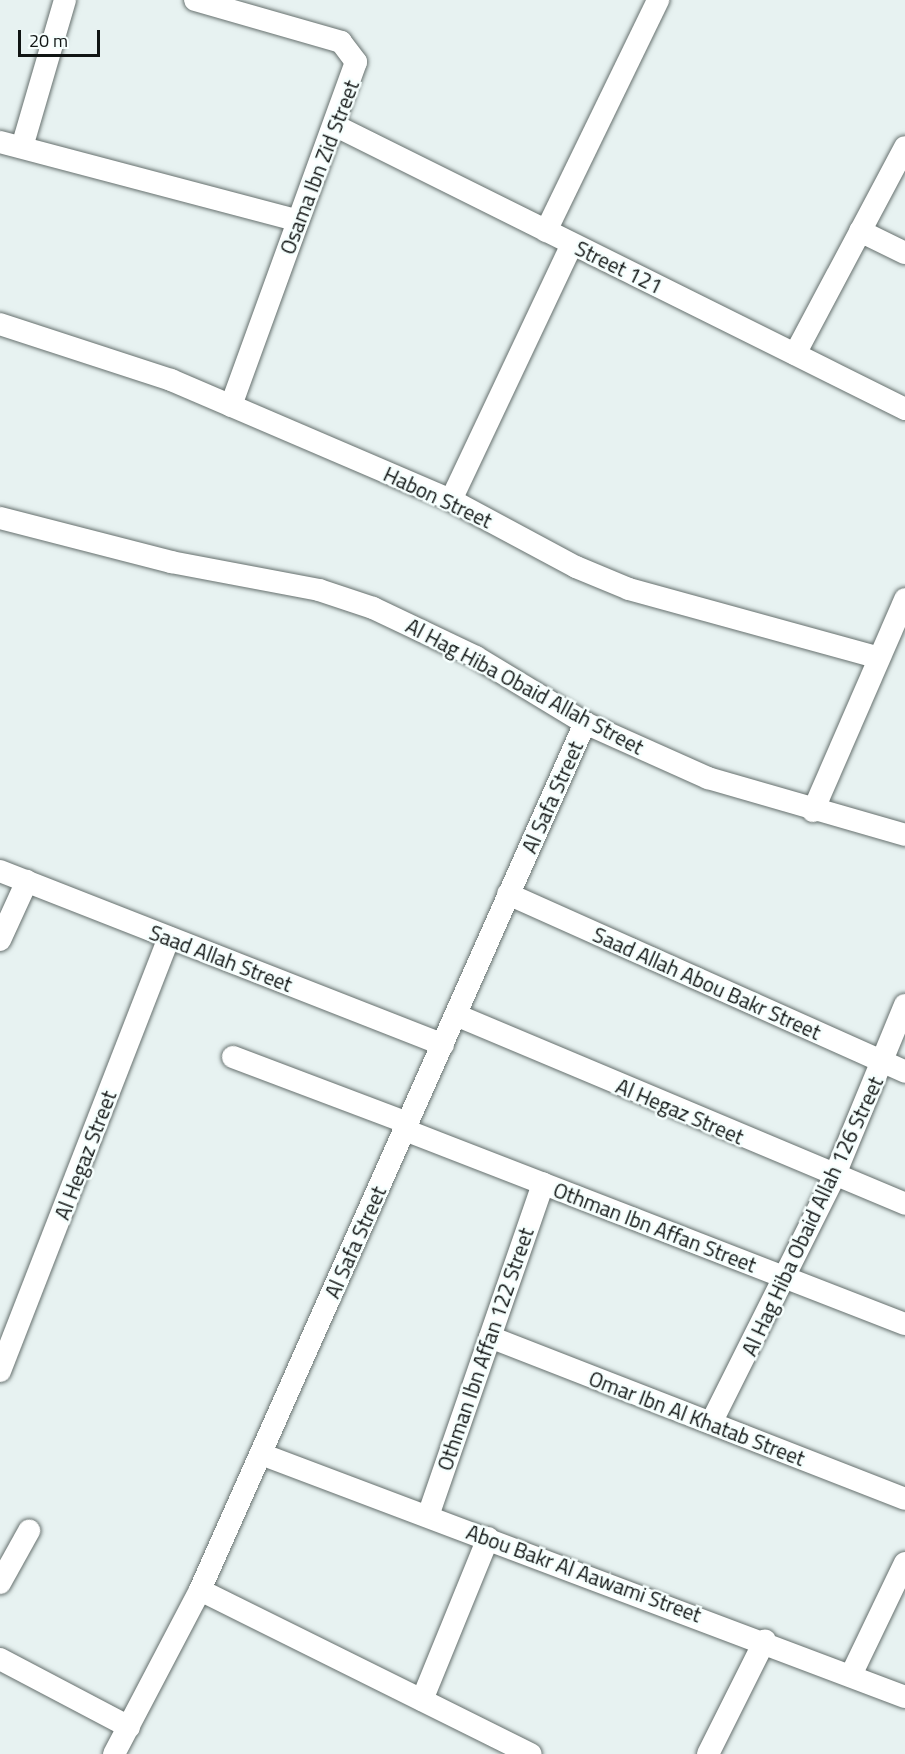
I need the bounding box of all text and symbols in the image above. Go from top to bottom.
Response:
scale bar [21,18,104,56]
text: 20 m [29,27,68,54]
street label: Osama Ibn Zid Street [274,76,364,258]
street label: Street 121 [571,235,667,299]
street label: Habon Street [380,461,496,533]
street label: Al Hag Hiba Obaid Allah Street [402,613,648,759]
street label: Al Safa Street [516,737,588,857]
street label: Saad Allah Street [146,919,296,997]
street label: Saad Allah Abou Bakr Street [589,921,825,1045]
street label: Al Hag Hiba Obaid Allah 126 Street [736,1072,888,1360]
street label: Al Hegaz Street [612,1073,748,1149]
street label: Al Hegaz Street [49,1087,121,1223]
street label: Othman Ibn Affan Street [550,1177,760,1277]
street label: Al Safa Street [319,1182,391,1302]
street label: Othman Ibn Affan 122 Street [432,1224,538,1474]
street label: Omar Ibn Al Khatab Street [585,1365,809,1471]
street label: Abou Bakr Al Aawami Street [463,1519,705,1627]

